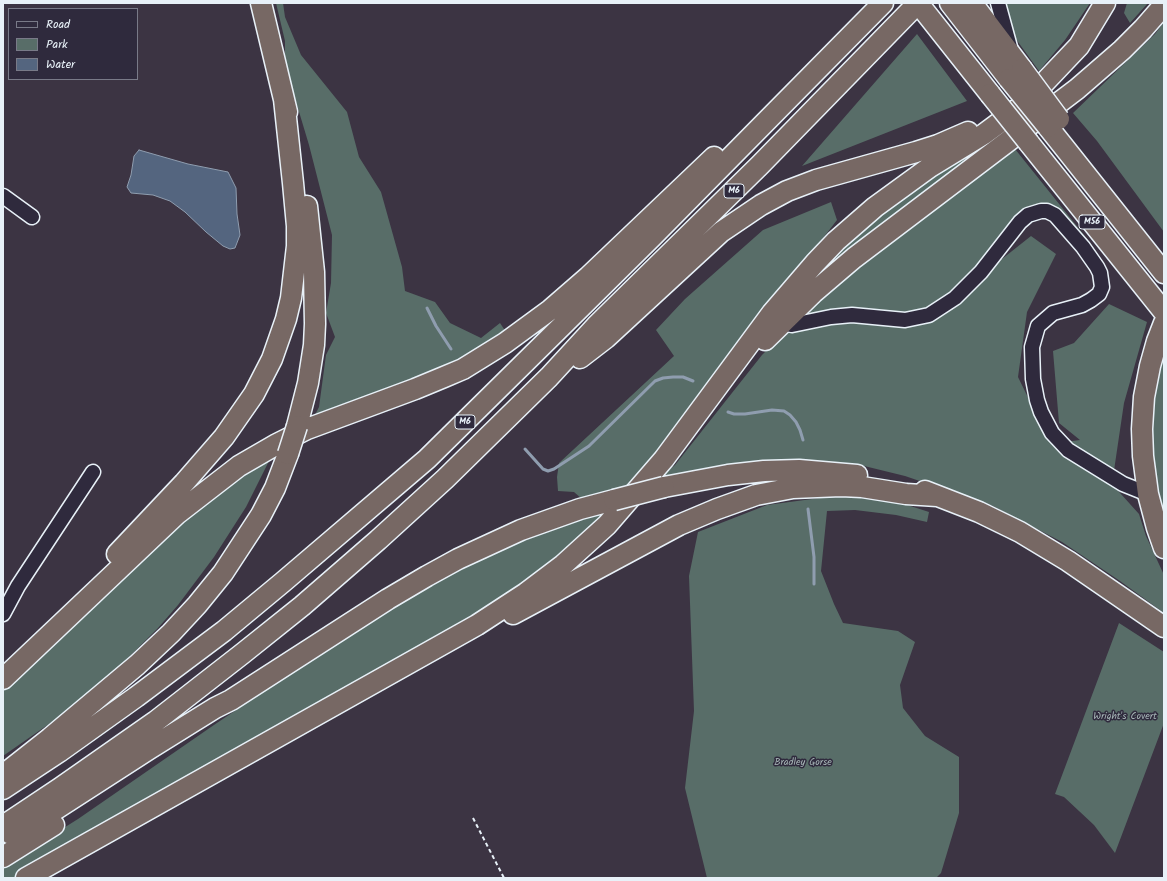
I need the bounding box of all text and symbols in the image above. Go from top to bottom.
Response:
legend [8,8,138,80]
text: Road [46,15,70,34]
text: Park [46,35,68,54]
text: Water [46,55,75,74]
road number: M6 [724,184,744,198]
road number: M56 [1079,215,1105,229]
road number: M6 [455,415,475,429]
park label: Wright's Covert [1093,711,1157,723]
park label: Bradley Gorse [774,757,832,769]

